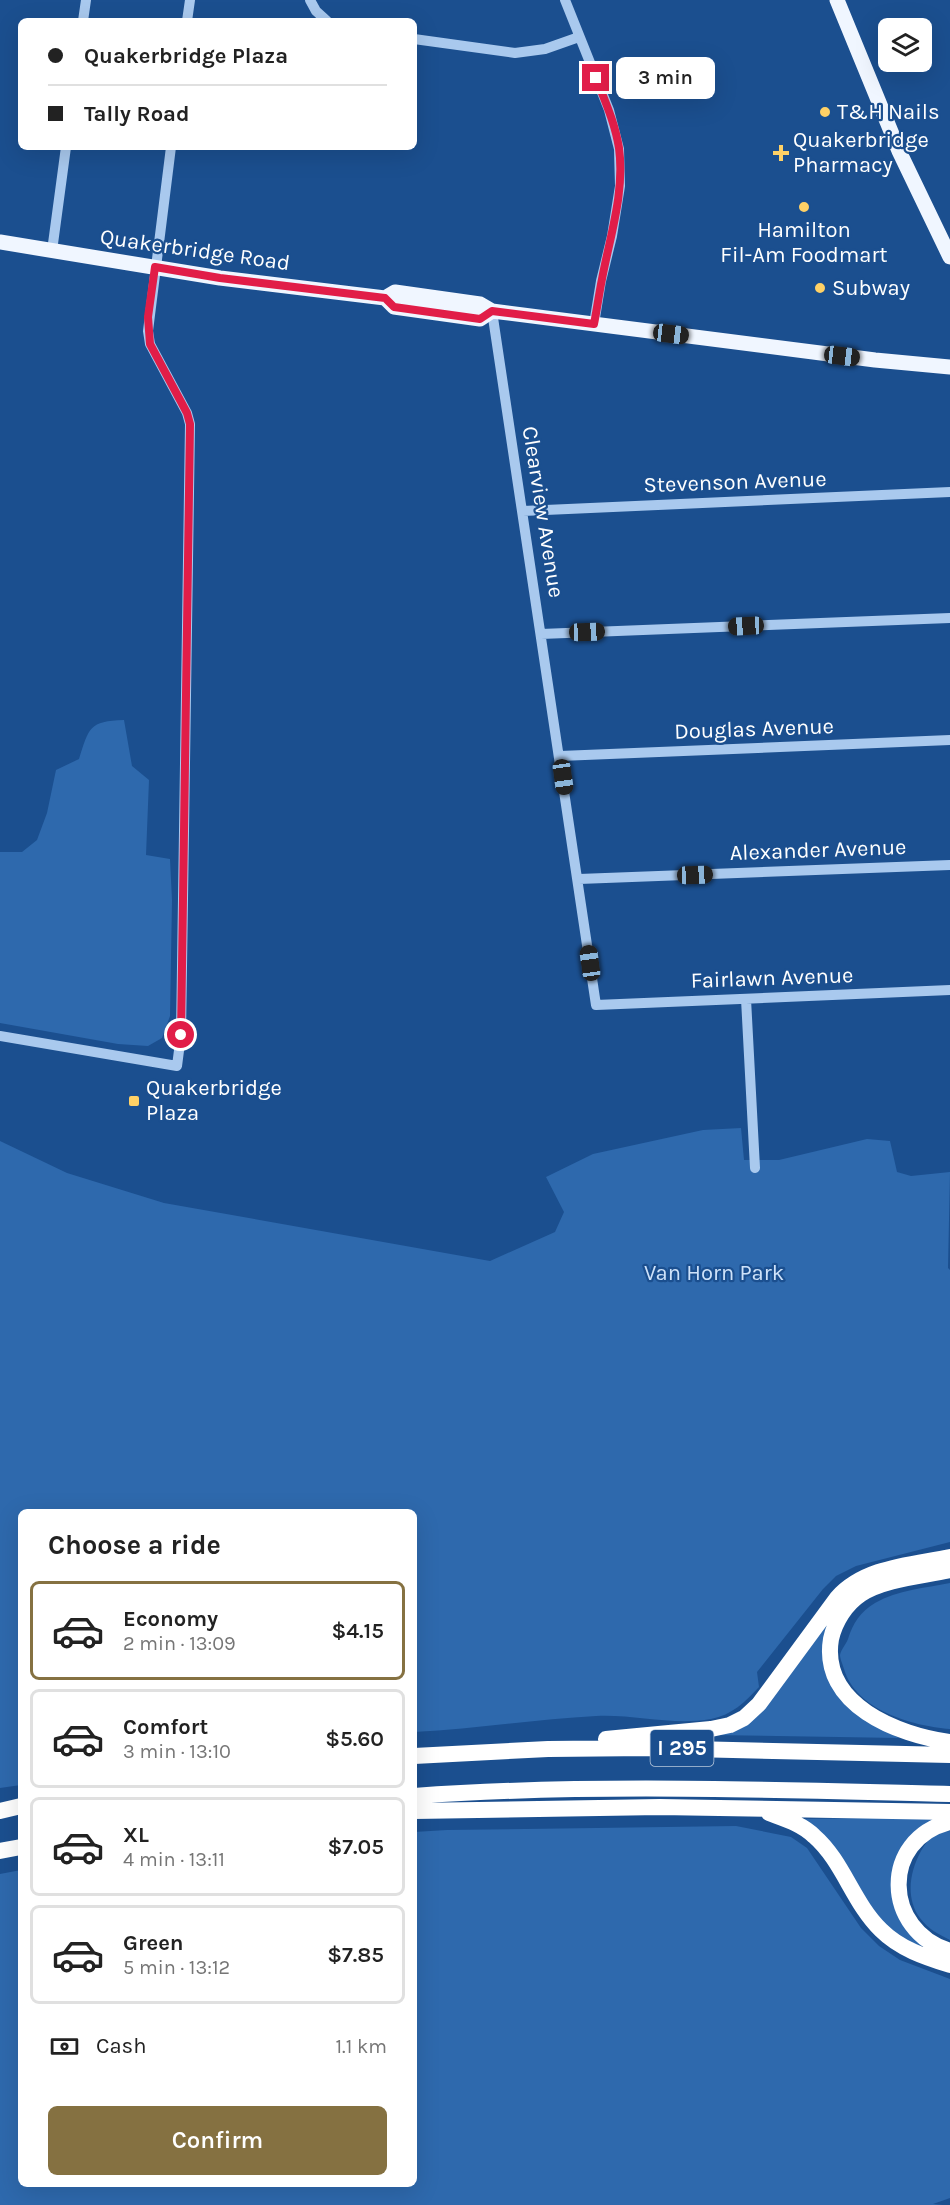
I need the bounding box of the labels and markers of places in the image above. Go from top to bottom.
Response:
place label: T&H Nails [837,99,940,125]
marker: T&H Nails [818,105,832,119]
place label: Quakerbridge Pharmacy [793,127,929,178]
marker: Quakerbridge Pharmacy [774,146,788,160]
marker: Hamilton Fil-Am Foodmart [797,200,811,214]
place label: Hamilton Fil-Am Foodmart [720,217,888,268]
place label: Subway [832,275,910,301]
marker: Subway [813,281,827,295]
place label: Quakerbridge Plaza [146,1075,282,1126]
marker: Quakerbridge Plaza [127,1094,141,1108]

